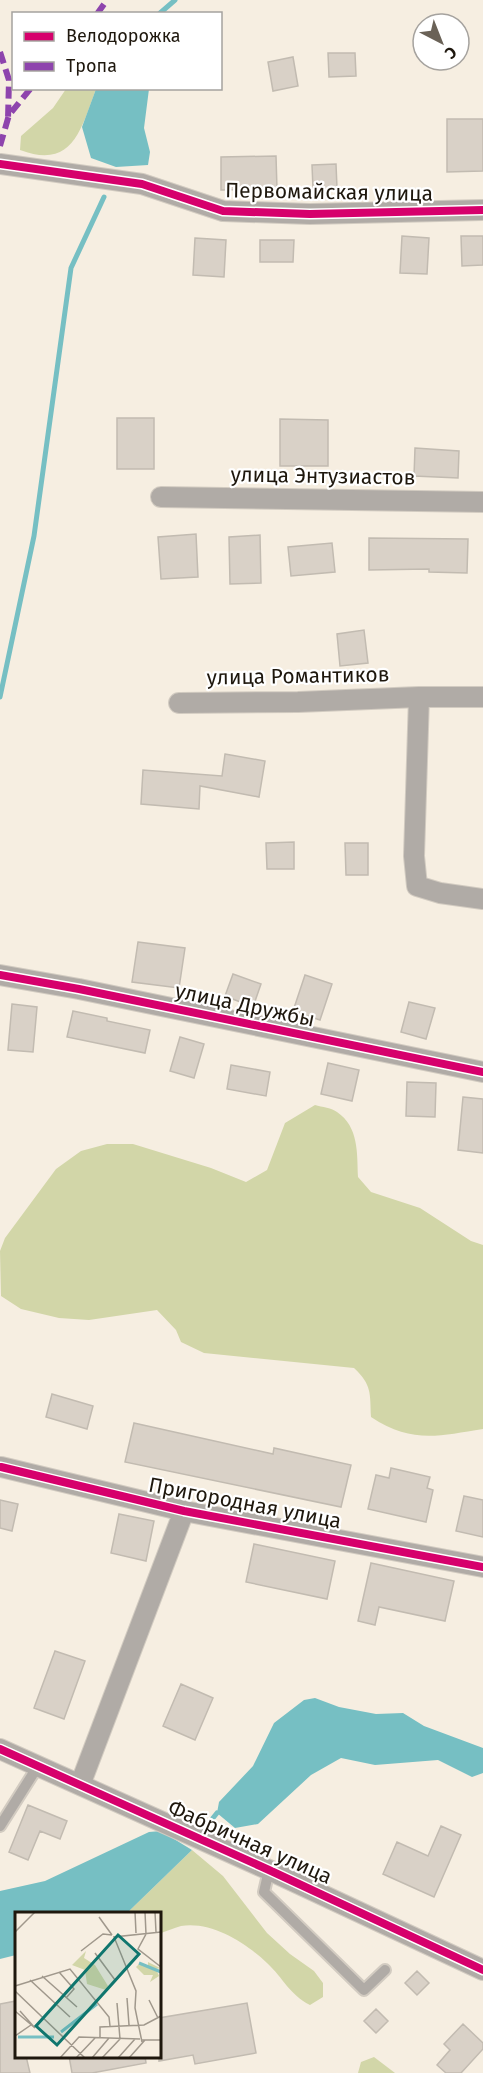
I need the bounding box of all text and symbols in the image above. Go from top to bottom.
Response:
legend [12,12,222,90]
north arrow [411,12,471,72]
text: Велодорожка [66,25,181,47]
text: С [440,43,460,63]
text: Тропа [66,55,117,77]
street label: Первомайская улица [225,177,433,207]
street label: улица Энтузиастов [230,461,416,491]
street label: улица Романтиков [206,661,390,691]
street label: улица Дружбы [173,977,317,1033]
street label: Пригородная улица [146,1472,344,1534]
street label: Фабричная улица [164,1794,336,1890]
inset map [15,1912,160,2058]

